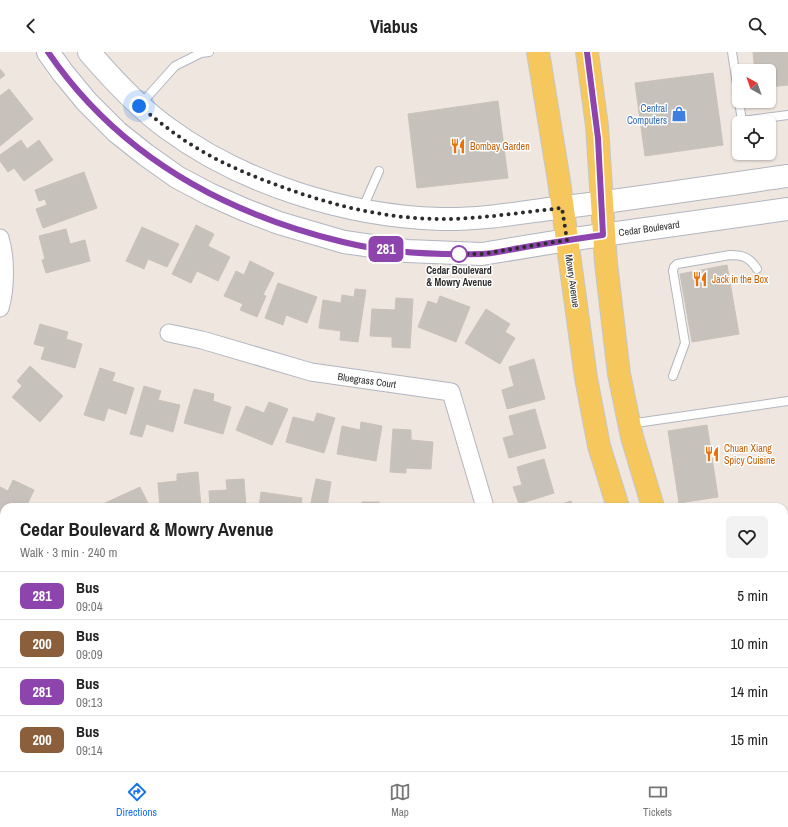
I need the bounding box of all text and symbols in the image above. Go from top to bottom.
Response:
text: Viabus [370,14,418,39]
icon: back [20,15,42,37]
icon: search [746,15,768,37]
north arrow [732,64,776,108]
map controls [732,64,776,160]
your location [129,96,149,116]
place label: Central Computers [627,102,667,127]
shop icon: Central Computers [670,105,688,123]
button: locate [732,116,776,160]
restaurant icon: Bombay Garden [449,137,467,155]
place label: Bombay Garden [470,140,530,153]
street label: Cedar Boulevard [618,218,680,239]
line badge: 281 [363,236,409,262]
text: 281 [376,240,396,258]
marker: Cedar Boulevard & Mowry Avenue [450,245,468,263]
street label: Mowry Avenue [562,254,583,309]
place label: Cedar Boulevard & Mowry Avenue [426,264,492,289]
restaurant icon: Jack in the Box [691,270,709,288]
place label: Jack in the Box [712,273,769,286]
street label: Bluegrass Court [337,370,398,391]
place label: Chuan Xiang Spicy Cuisine [724,442,775,467]
restaurant icon: Chuan Xiang Spicy Cuisine [703,445,721,463]
text: Cedar Boulevard & Mowry Avenue [20,516,273,542]
button: heart [726,516,768,558]
text: Walk · 3 min · 240 m [20,544,117,561]
text: Bus [76,577,99,598]
text: 5 min [737,585,768,606]
text: 281 [32,587,52,605]
text: 09:04 [76,598,103,615]
text: Bus [76,625,99,646]
text: 10 min [730,633,768,654]
text: 200 [32,635,52,653]
text: 09:09 [76,646,103,663]
text: Bus [76,673,99,694]
text: 14 min [730,681,768,702]
text: 281 [32,683,52,701]
text: 09:13 [76,694,103,711]
text: Bus [76,721,99,742]
text: 15 min [730,729,768,750]
text: 200 [32,731,52,749]
text: 09:14 [76,742,103,759]
tab: Directions [116,781,157,819]
tab: Map [389,781,411,819]
tab: Tickets [643,781,672,819]

